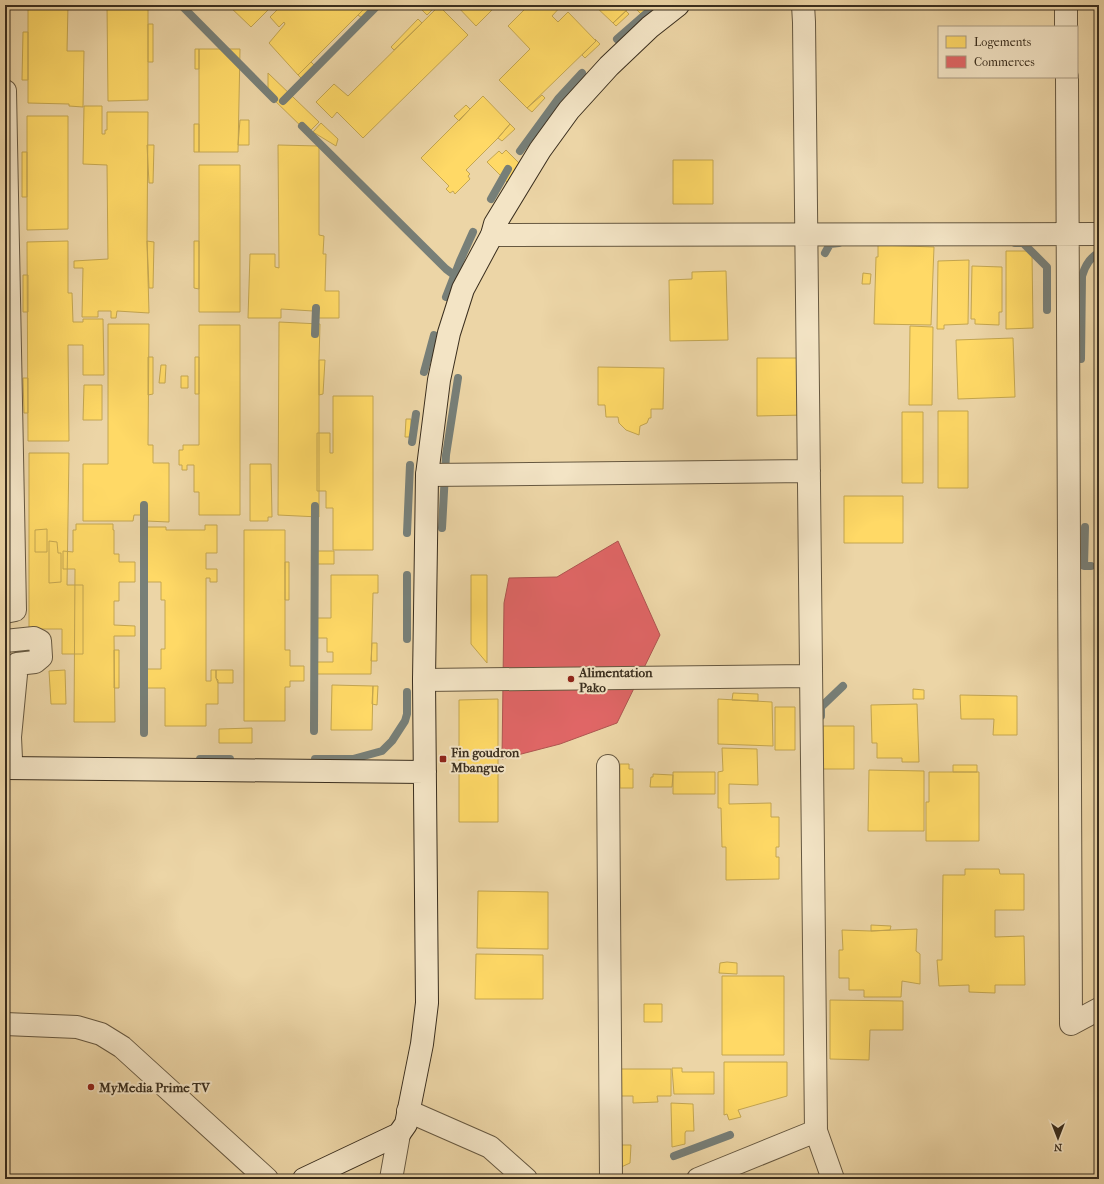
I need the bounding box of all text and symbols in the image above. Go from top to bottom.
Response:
legend [938,26,1078,78]
text: Logements [974,35,1032,49]
text: Commerces [974,55,1035,69]
place label: Alimentation Pako [578,665,653,695]
marker: Alimentation Pako [566,674,576,684]
place label: Fin goudron Mbangue [450,745,520,776]
marker: Fin goudron Mbangue [438,754,448,764]
place label: MyMedia Prime TV [98,1080,211,1096]
marker: MyMedia Prime TV [86,1082,96,1092]
north arrow [1038,1118,1078,1158]
text: N [1053,1141,1062,1154]

